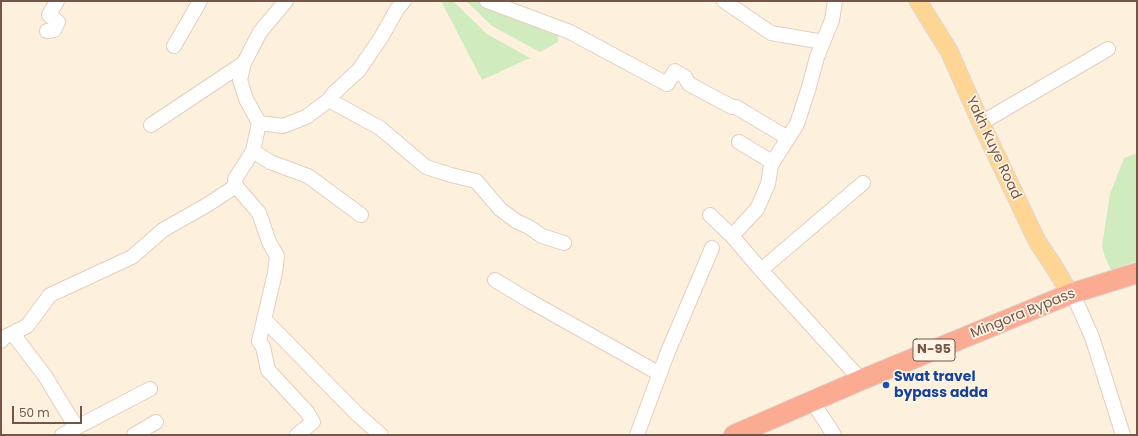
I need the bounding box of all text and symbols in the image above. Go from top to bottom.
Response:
street label: Yakh Kuye Road [962,94,1024,202]
street label: Mingora Bypass [968,285,1078,343]
road number: N-95 [913,339,955,361]
place label: Swat travel bypass adda [894,369,988,402]
marker: Swat travel bypass adda [881,380,891,390]
scale bar [14,398,84,424]
text: 50 m [19,404,50,421]

